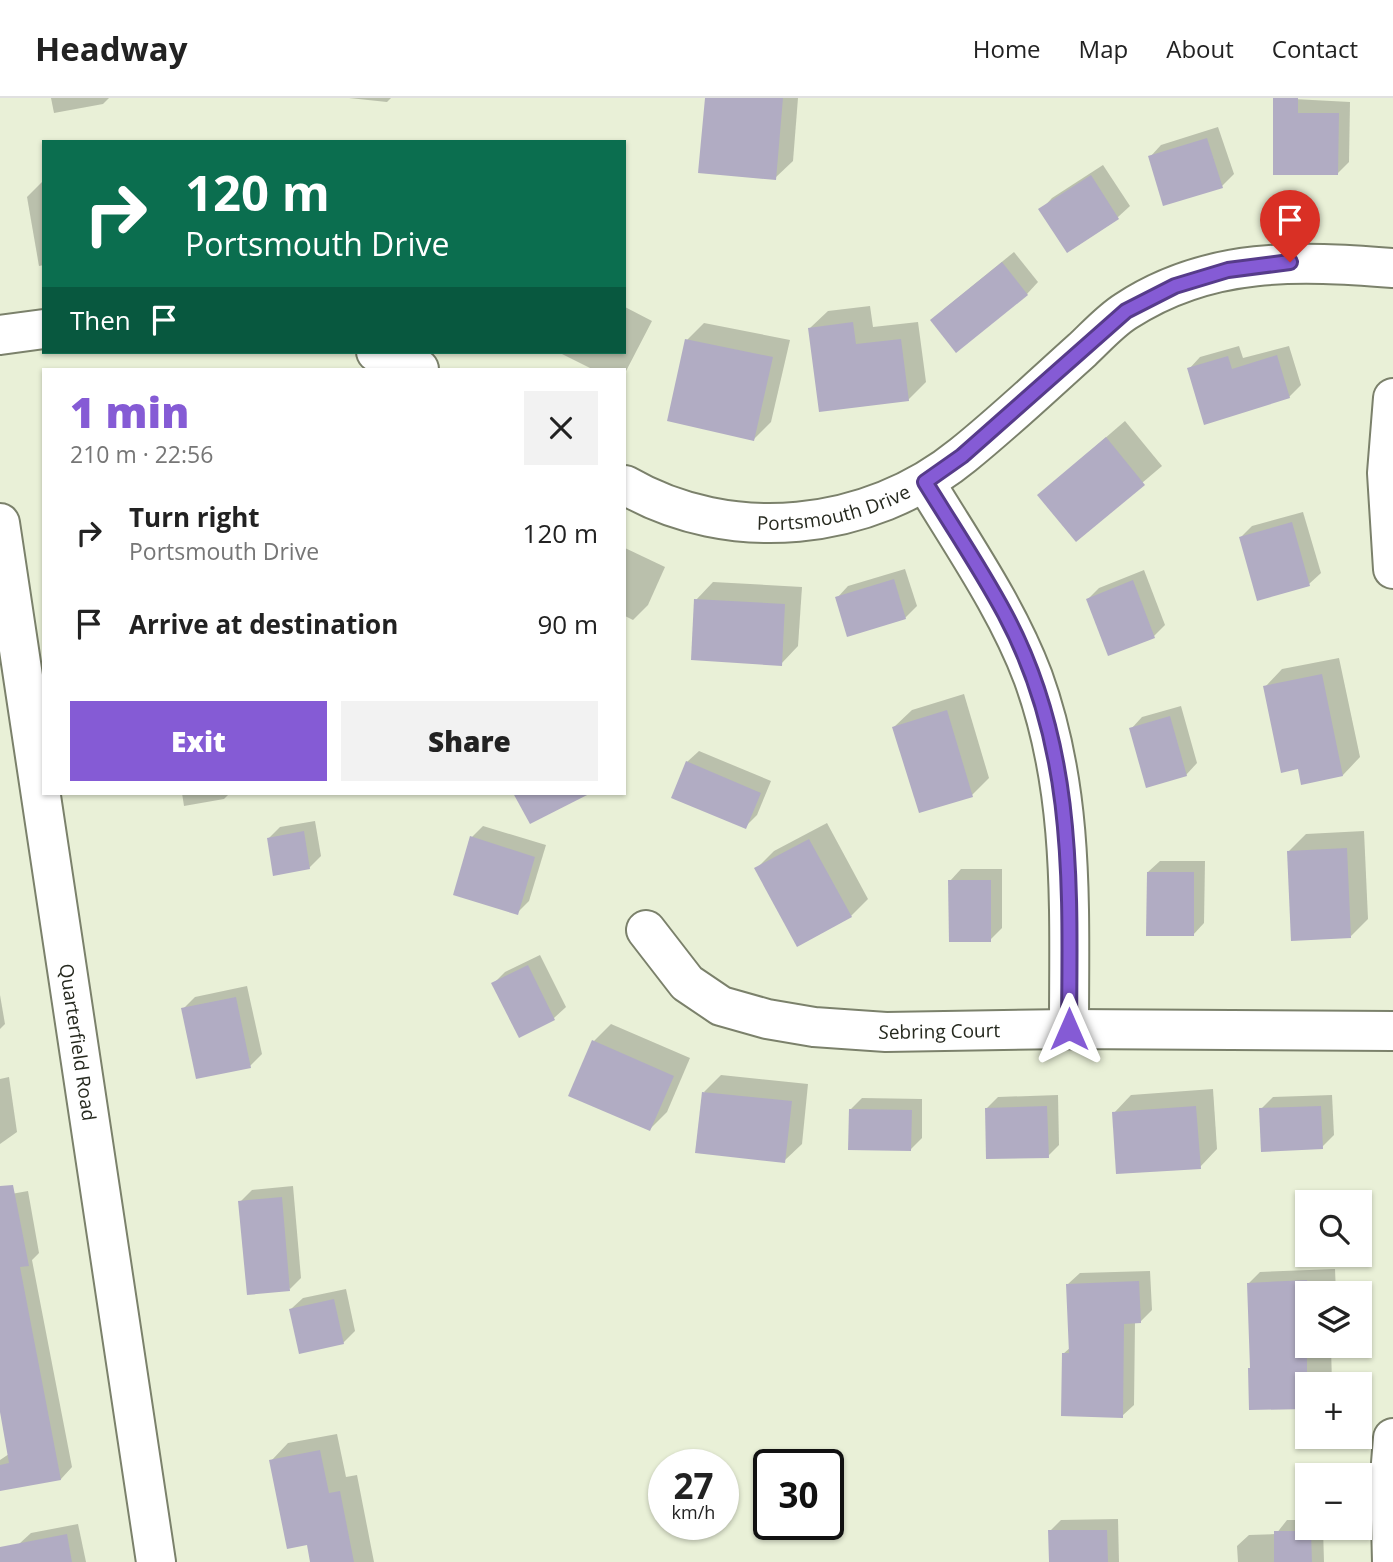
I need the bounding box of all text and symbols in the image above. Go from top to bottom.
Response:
text: Headway [35,26,188,71]
text: Home [973,32,1041,65]
text: Map [1079,32,1128,65]
text: About [1166,32,1234,65]
text: Contact [1272,32,1358,65]
text: 120 m [185,159,330,225]
icon: right [70,168,161,259]
pin [1260,190,1320,262]
icon: arrive [1271,201,1309,239]
text: Portsmouth Drive [185,222,449,265]
icon: arrive [145,301,183,339]
text: Then [70,302,131,338]
text: 1 min [70,383,189,440]
button: close [524,391,598,465]
text: 210 m · 22:56 [70,438,213,470]
street label: Portsmouth Drive [757,478,914,536]
text: Turn right [129,499,260,535]
icon: right [70,514,108,552]
text: 120 m [523,515,598,551]
text: Portsmouth Drive [129,535,319,567]
icon: arrive [70,605,108,643]
text: Arrive at destination [129,606,398,642]
text: 90 m [537,606,598,642]
button: Exit [70,701,327,781]
button: Share [341,701,598,781]
street label: Quarterfield Road [53,962,103,1123]
position arrow [1032,992,1106,1066]
street label: Sebring Court [878,1017,1001,1045]
map controls [1295,1190,1372,1540]
button: search [1295,1190,1372,1267]
button: layers [1295,1281,1372,1358]
button: + [1295,1372,1372,1449]
speed limit sign: 30 [753,1449,844,1540]
text: 27 [673,1462,714,1509]
button: − [1295,1463,1372,1540]
text: km/h [672,1500,715,1524]

